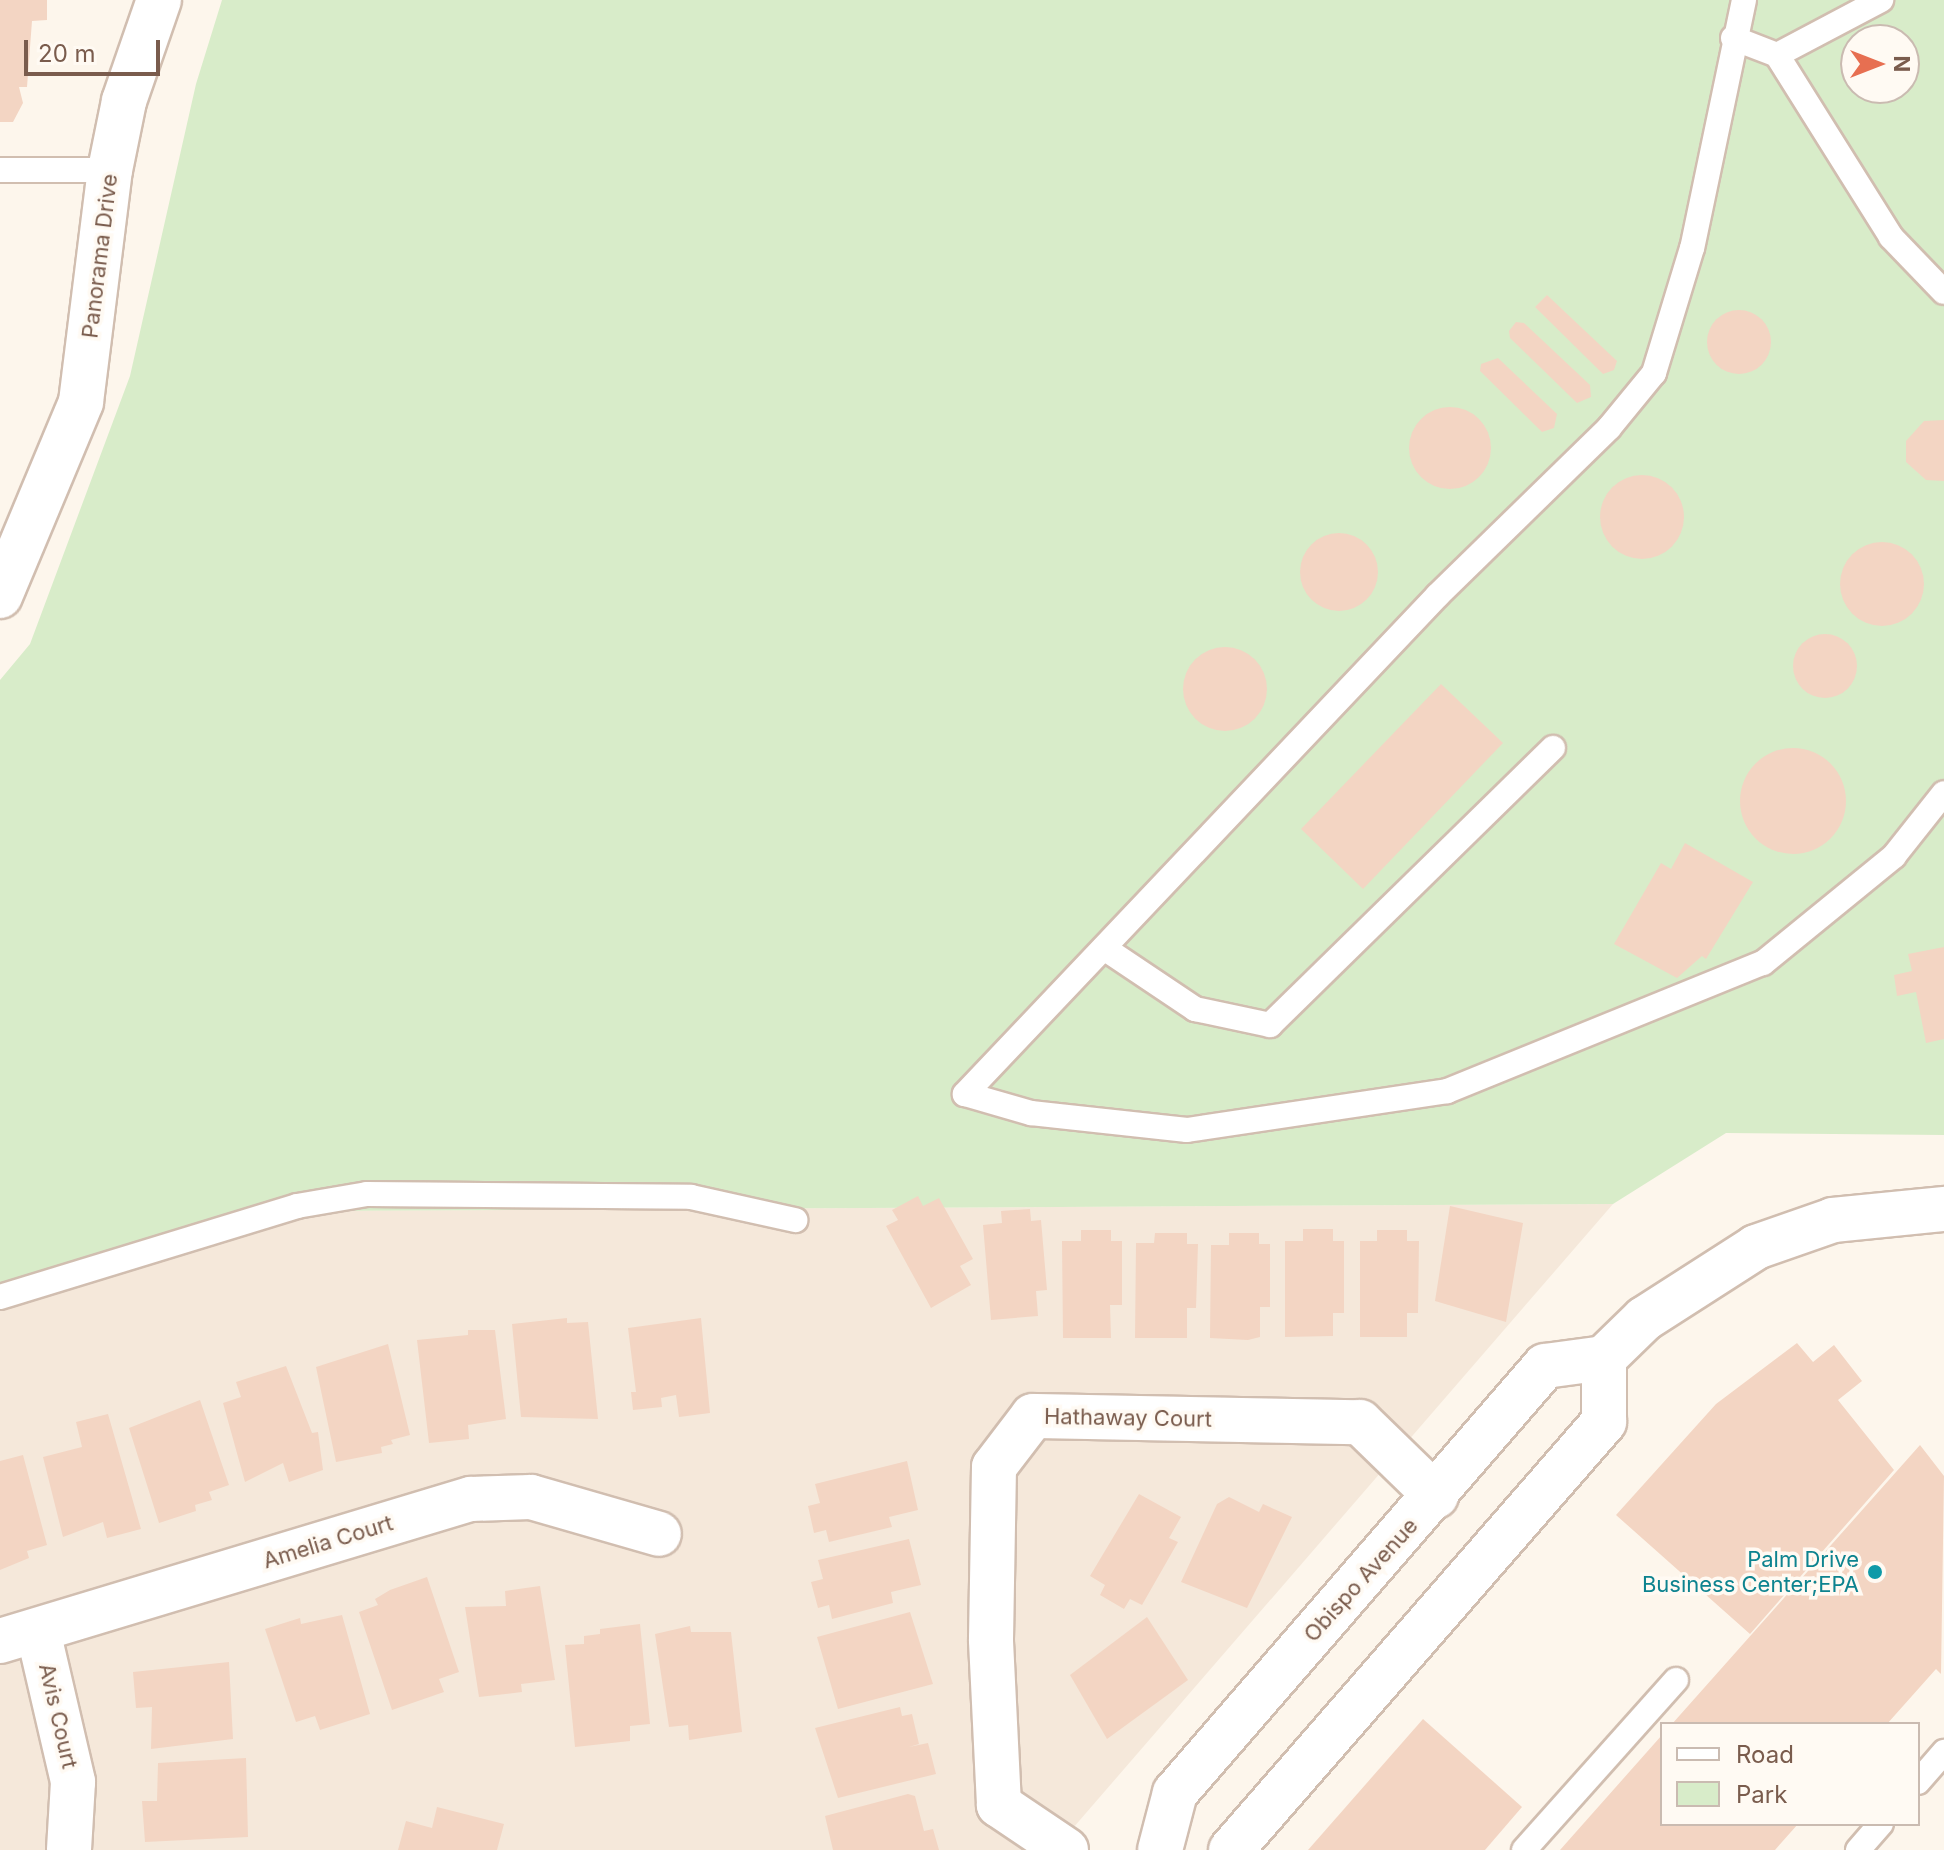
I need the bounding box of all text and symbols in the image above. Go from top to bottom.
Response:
scale bar [28,24,164,74]
north arrow [1840,24,1920,104]
text: 20 m [38,39,96,68]
text: N [1889,56,1915,72]
street label: Panorama Drive [77,172,123,340]
street label: Hathaway Court [1044,1403,1212,1433]
street label: Amelia Court [260,1510,396,1574]
street label: Obispo Avenue [1299,1513,1423,1647]
place label: Palm Drive Business Center;EPA [1642,1546,1859,1598]
marker: Palm Drive Business Center;EPA [1866,1563,1884,1581]
street label: Avis Court [33,1661,83,1771]
legend [1660,1722,1920,1826]
text: Road [1736,1740,1794,1769]
text: Park [1736,1780,1787,1809]

